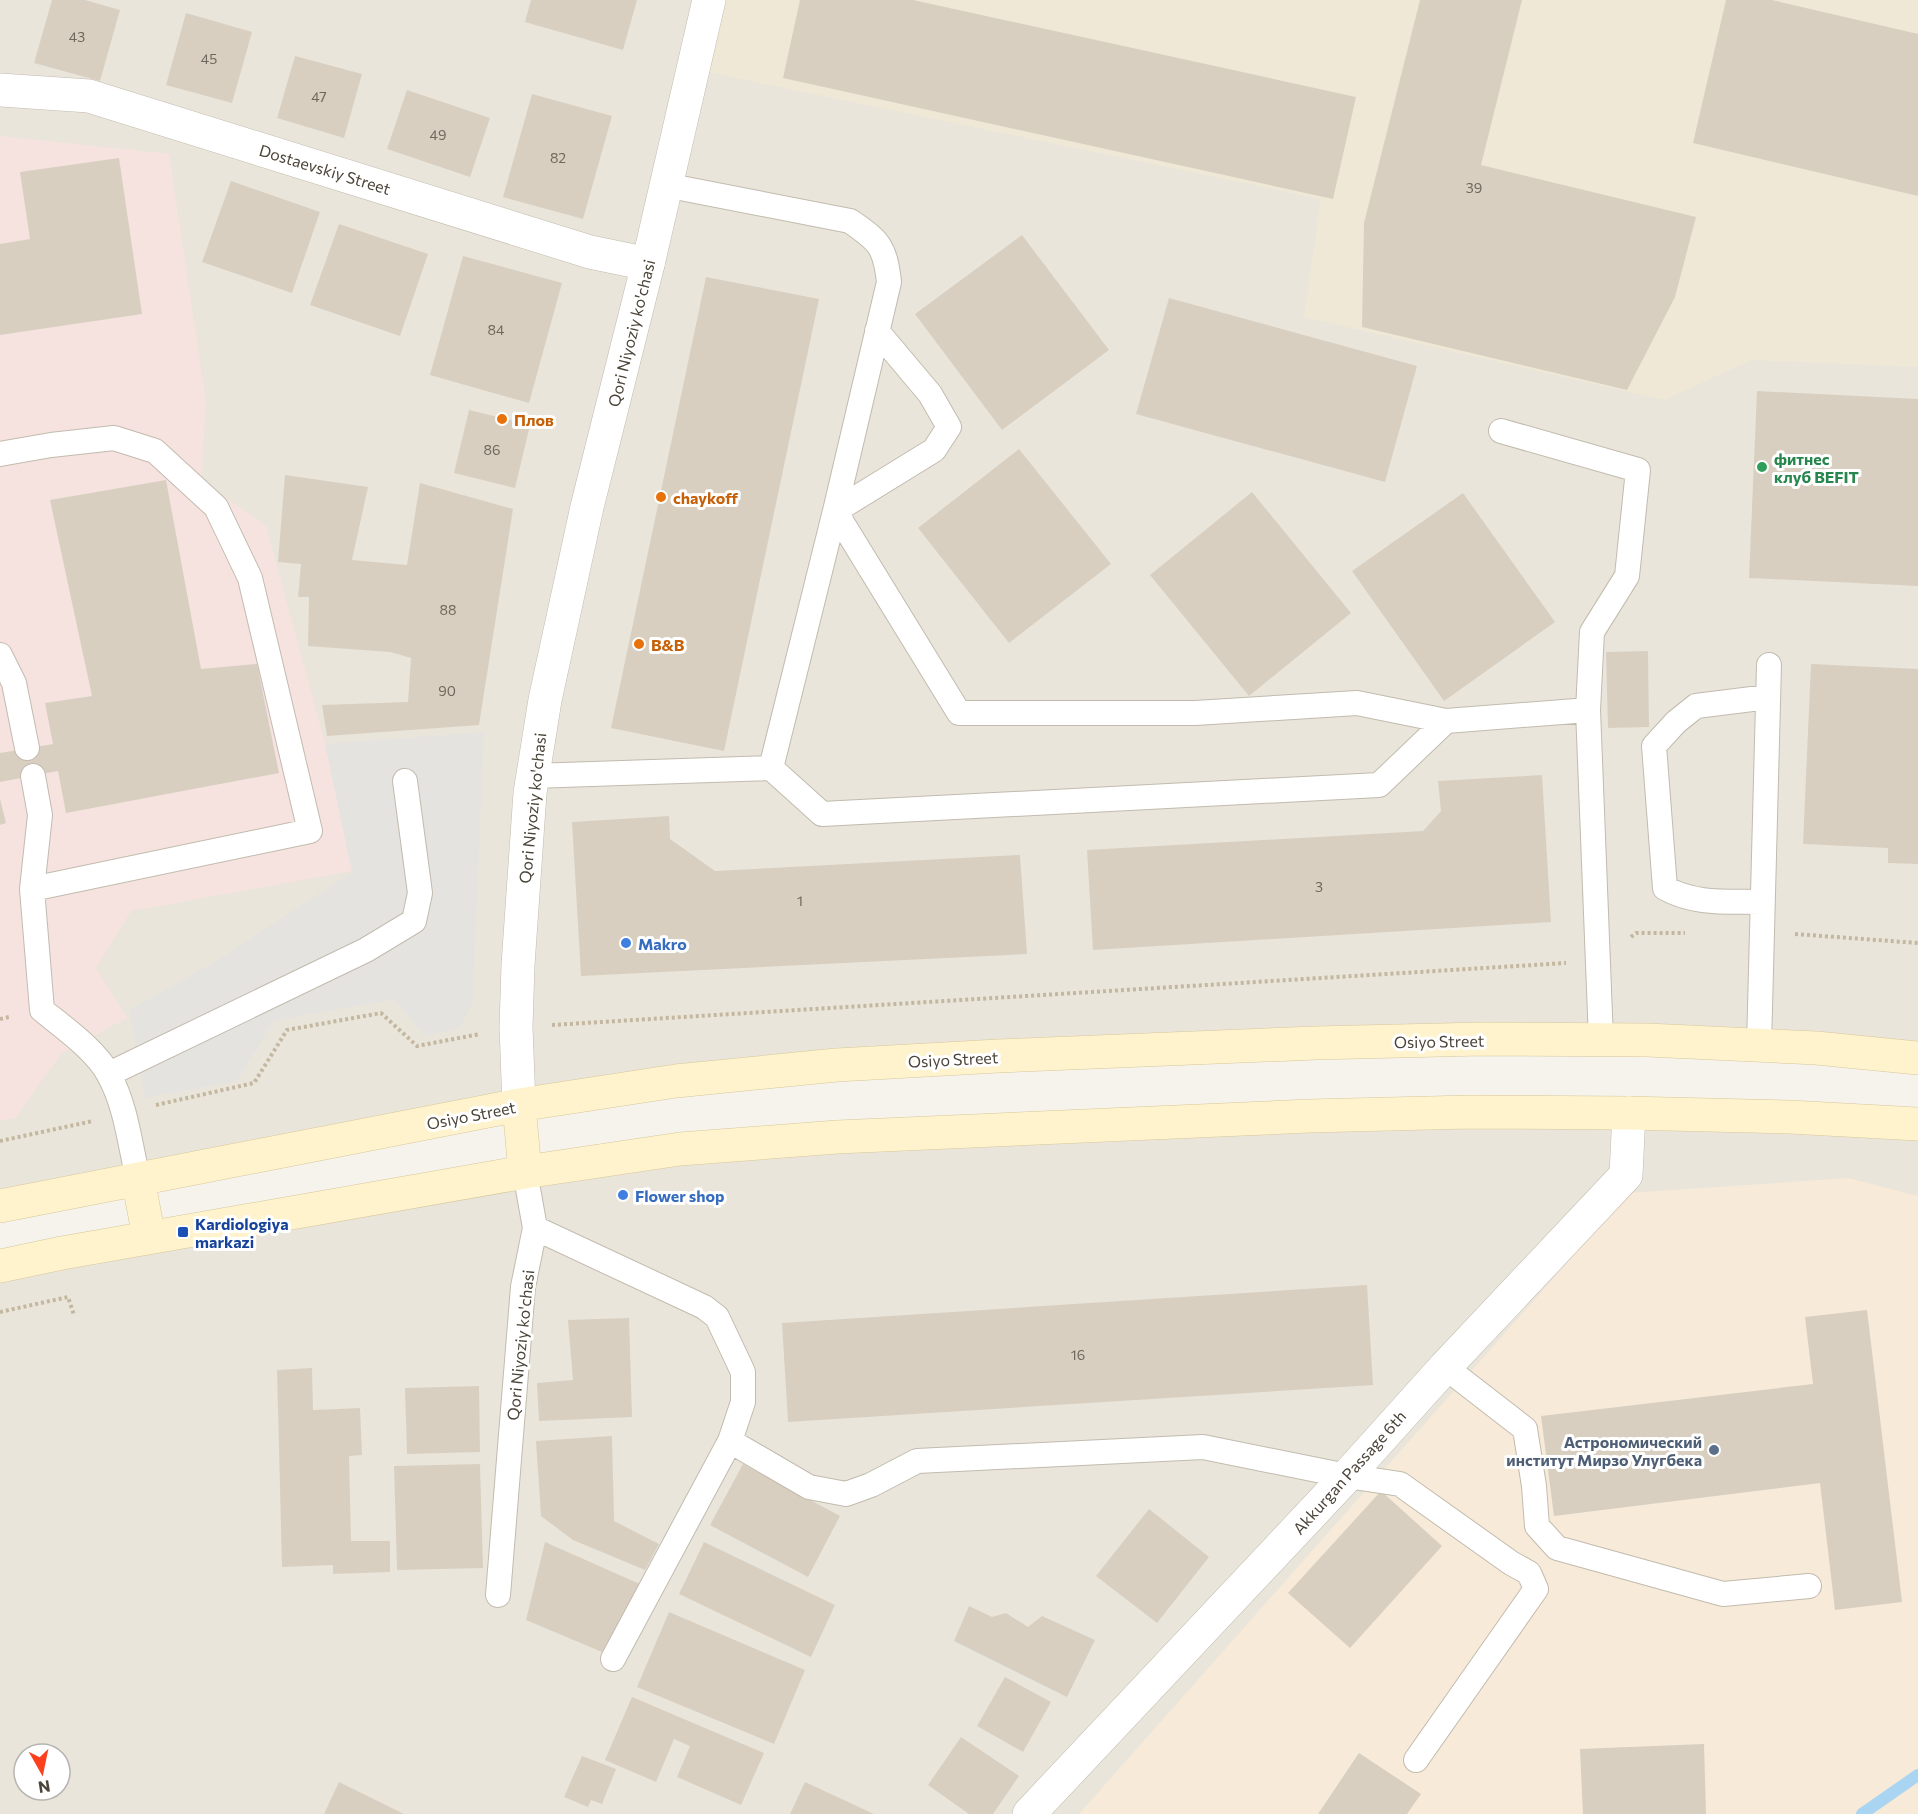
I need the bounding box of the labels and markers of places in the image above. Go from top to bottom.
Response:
place label: Плов [514,410,554,429]
marker: Плов [495,412,509,426]
place label: фитнес клуб BEFIT [1774,449,1859,486]
marker: фитнес клуб BEFIT [1755,460,1769,474]
place label: chaykoff [673,488,738,507]
marker: chaykoff [654,490,668,504]
place label: B&B [651,635,685,654]
marker: B&B [632,637,646,651]
place label: Makro [638,934,687,953]
marker: Makro [619,936,633,950]
place label: Flower shop [635,1186,725,1205]
marker: Flower shop [616,1188,630,1202]
place label: Kardiologiya markazi [195,1214,289,1251]
marker: Kardiologiya markazi [176,1225,190,1239]
place label: Астрономический институт Мирзо Улугбека [1506,1432,1702,1469]
marker: Астрономический институт Мирзо Улугбека [1707,1443,1721,1457]

